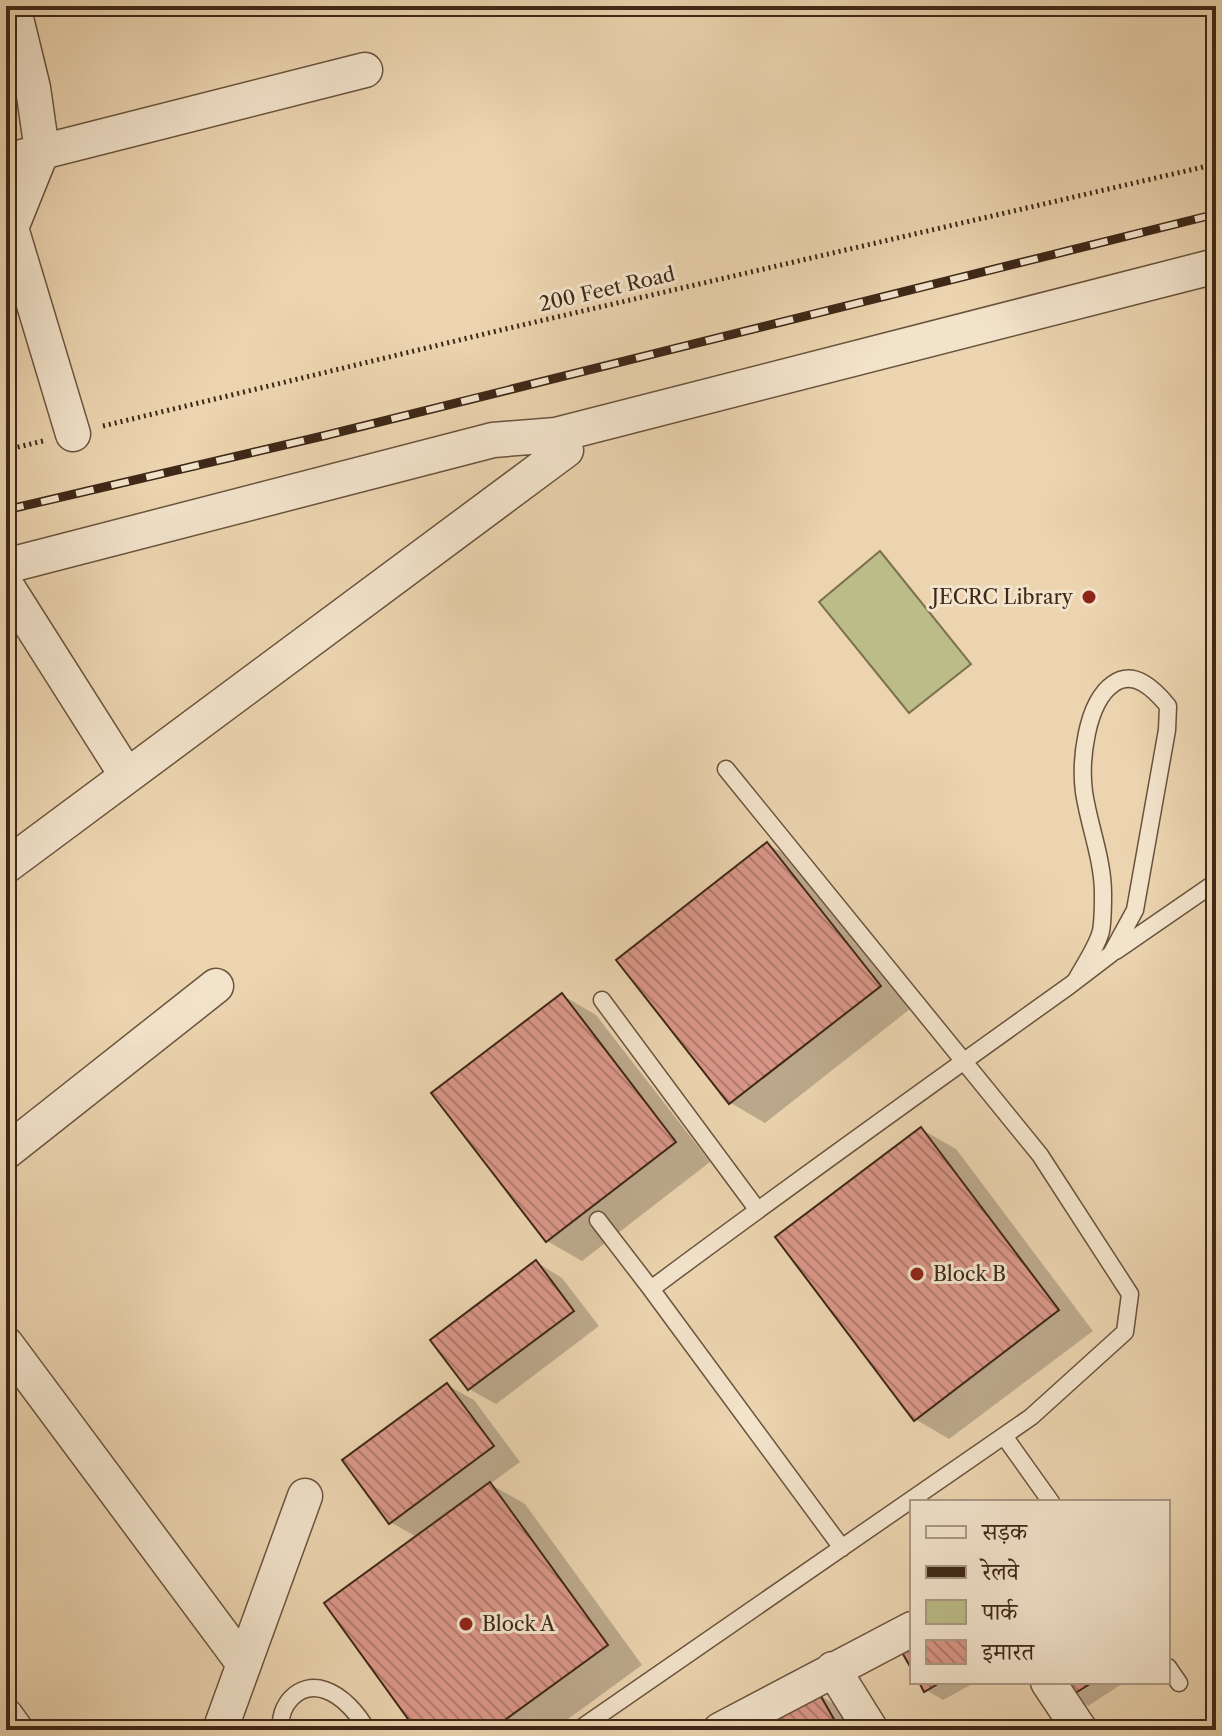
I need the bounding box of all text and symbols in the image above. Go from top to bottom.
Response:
street label: 200 Feet Road [537,262,677,316]
place label: JECRC Library [929,585,1074,609]
marker: JECRC Library [1080,588,1098,606]
place label: Block B [933,1262,1006,1286]
marker: Block B [908,1265,926,1283]
legend [910,1500,1170,1684]
text: सड़क [981,1517,1029,1546]
text: रेलवे [979,1557,1021,1586]
text: पार्क [981,1597,1019,1626]
place label: Block A [482,1612,556,1636]
marker: Block A [457,1615,475,1633]
text: इमारत [981,1637,1035,1666]

